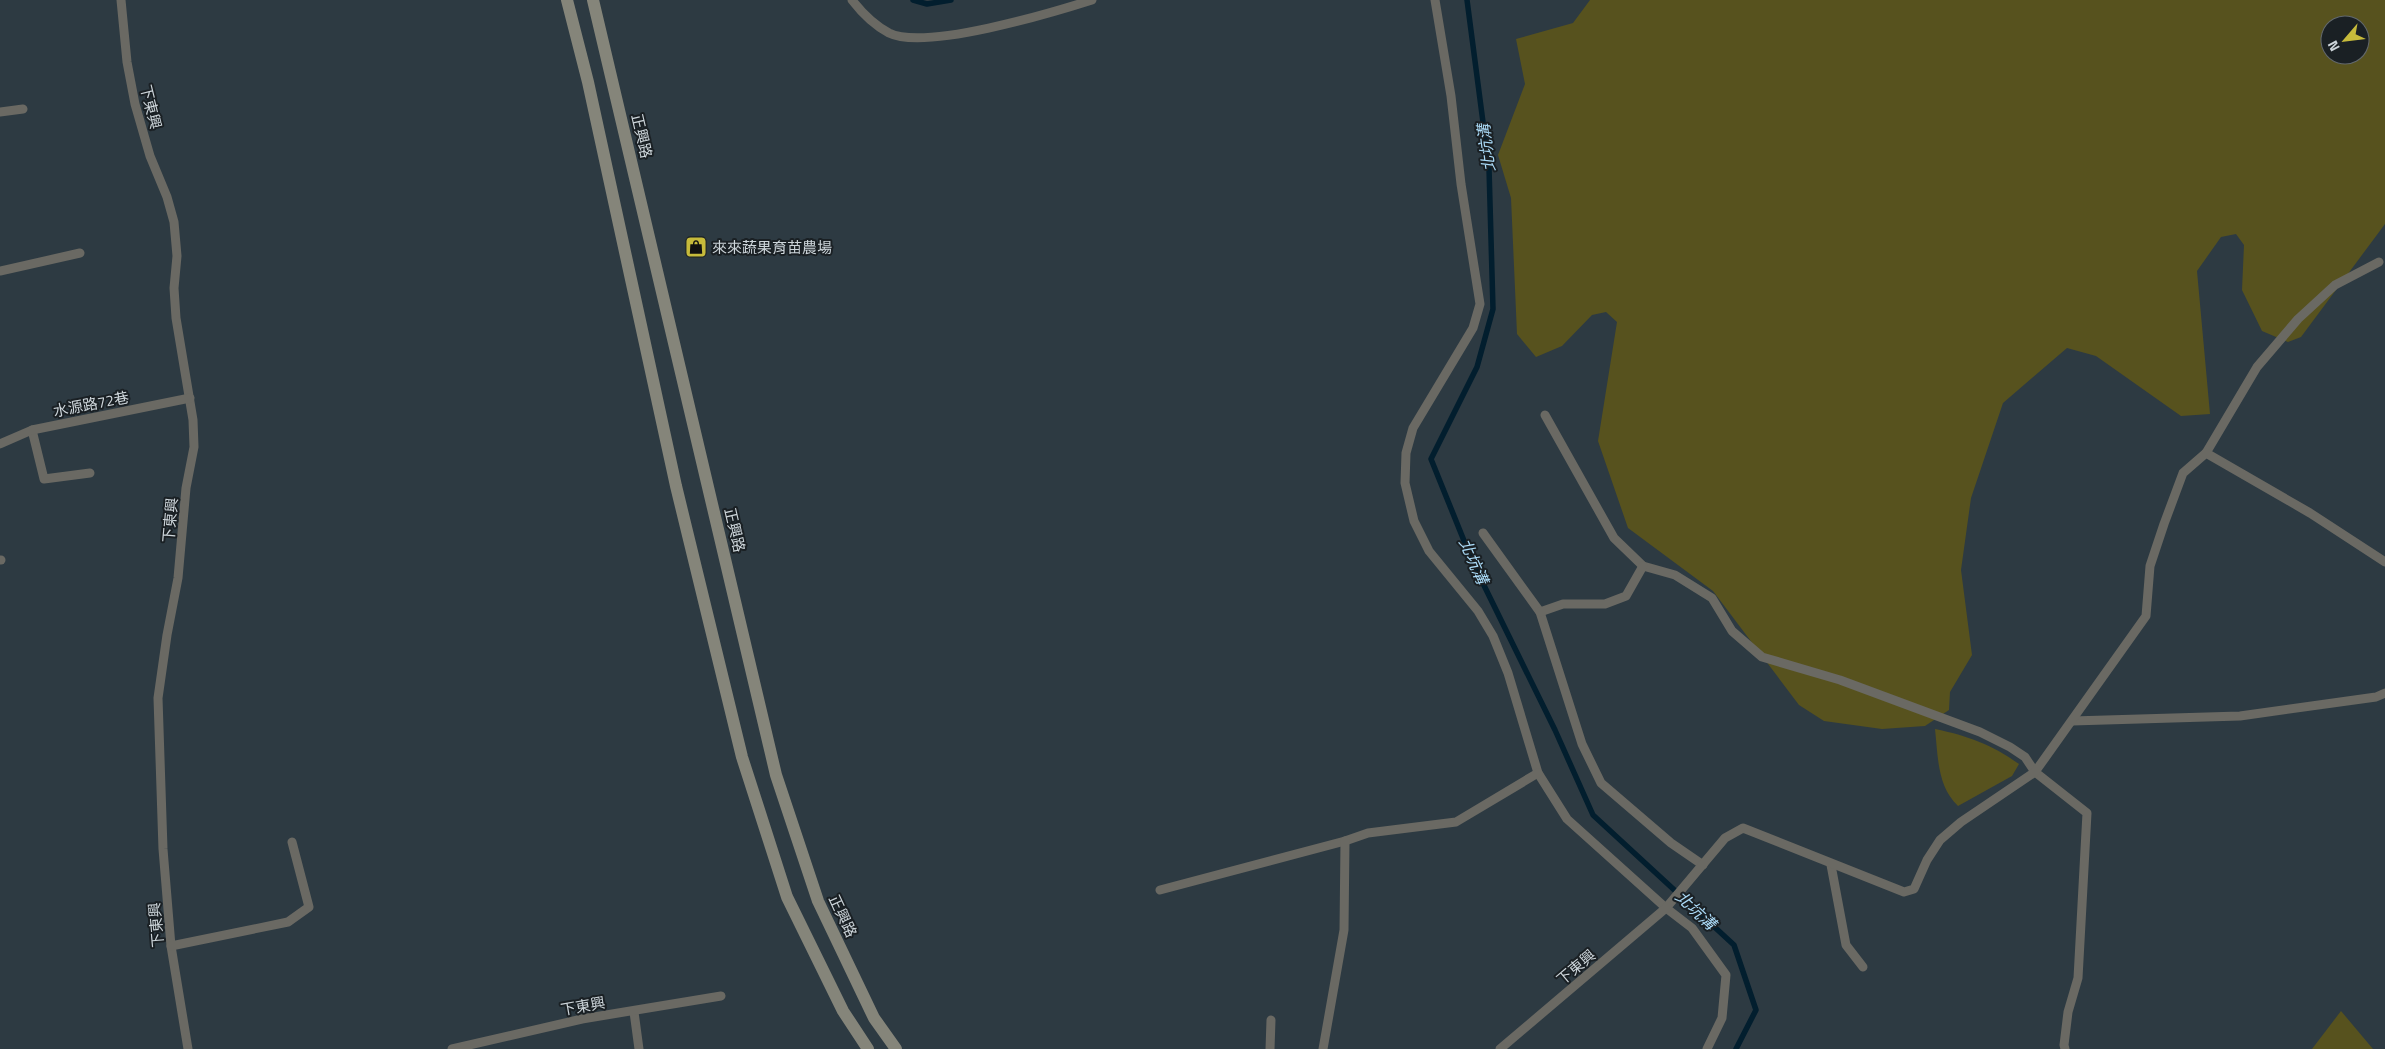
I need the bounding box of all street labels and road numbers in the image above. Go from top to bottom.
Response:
street label: 下東興 [134,82,168,132]
street label: 正興路 [626,111,658,161]
street label: 水源路72巷 [51,385,131,423]
street label: 下東興 [157,497,183,543]
street label: 正興路 [719,505,751,555]
street label: 正興路 [823,891,863,941]
street label: 下東興 [143,902,169,948]
street label: 下東興 [1551,944,1601,990]
street label: 下東興 [559,991,607,1021]

